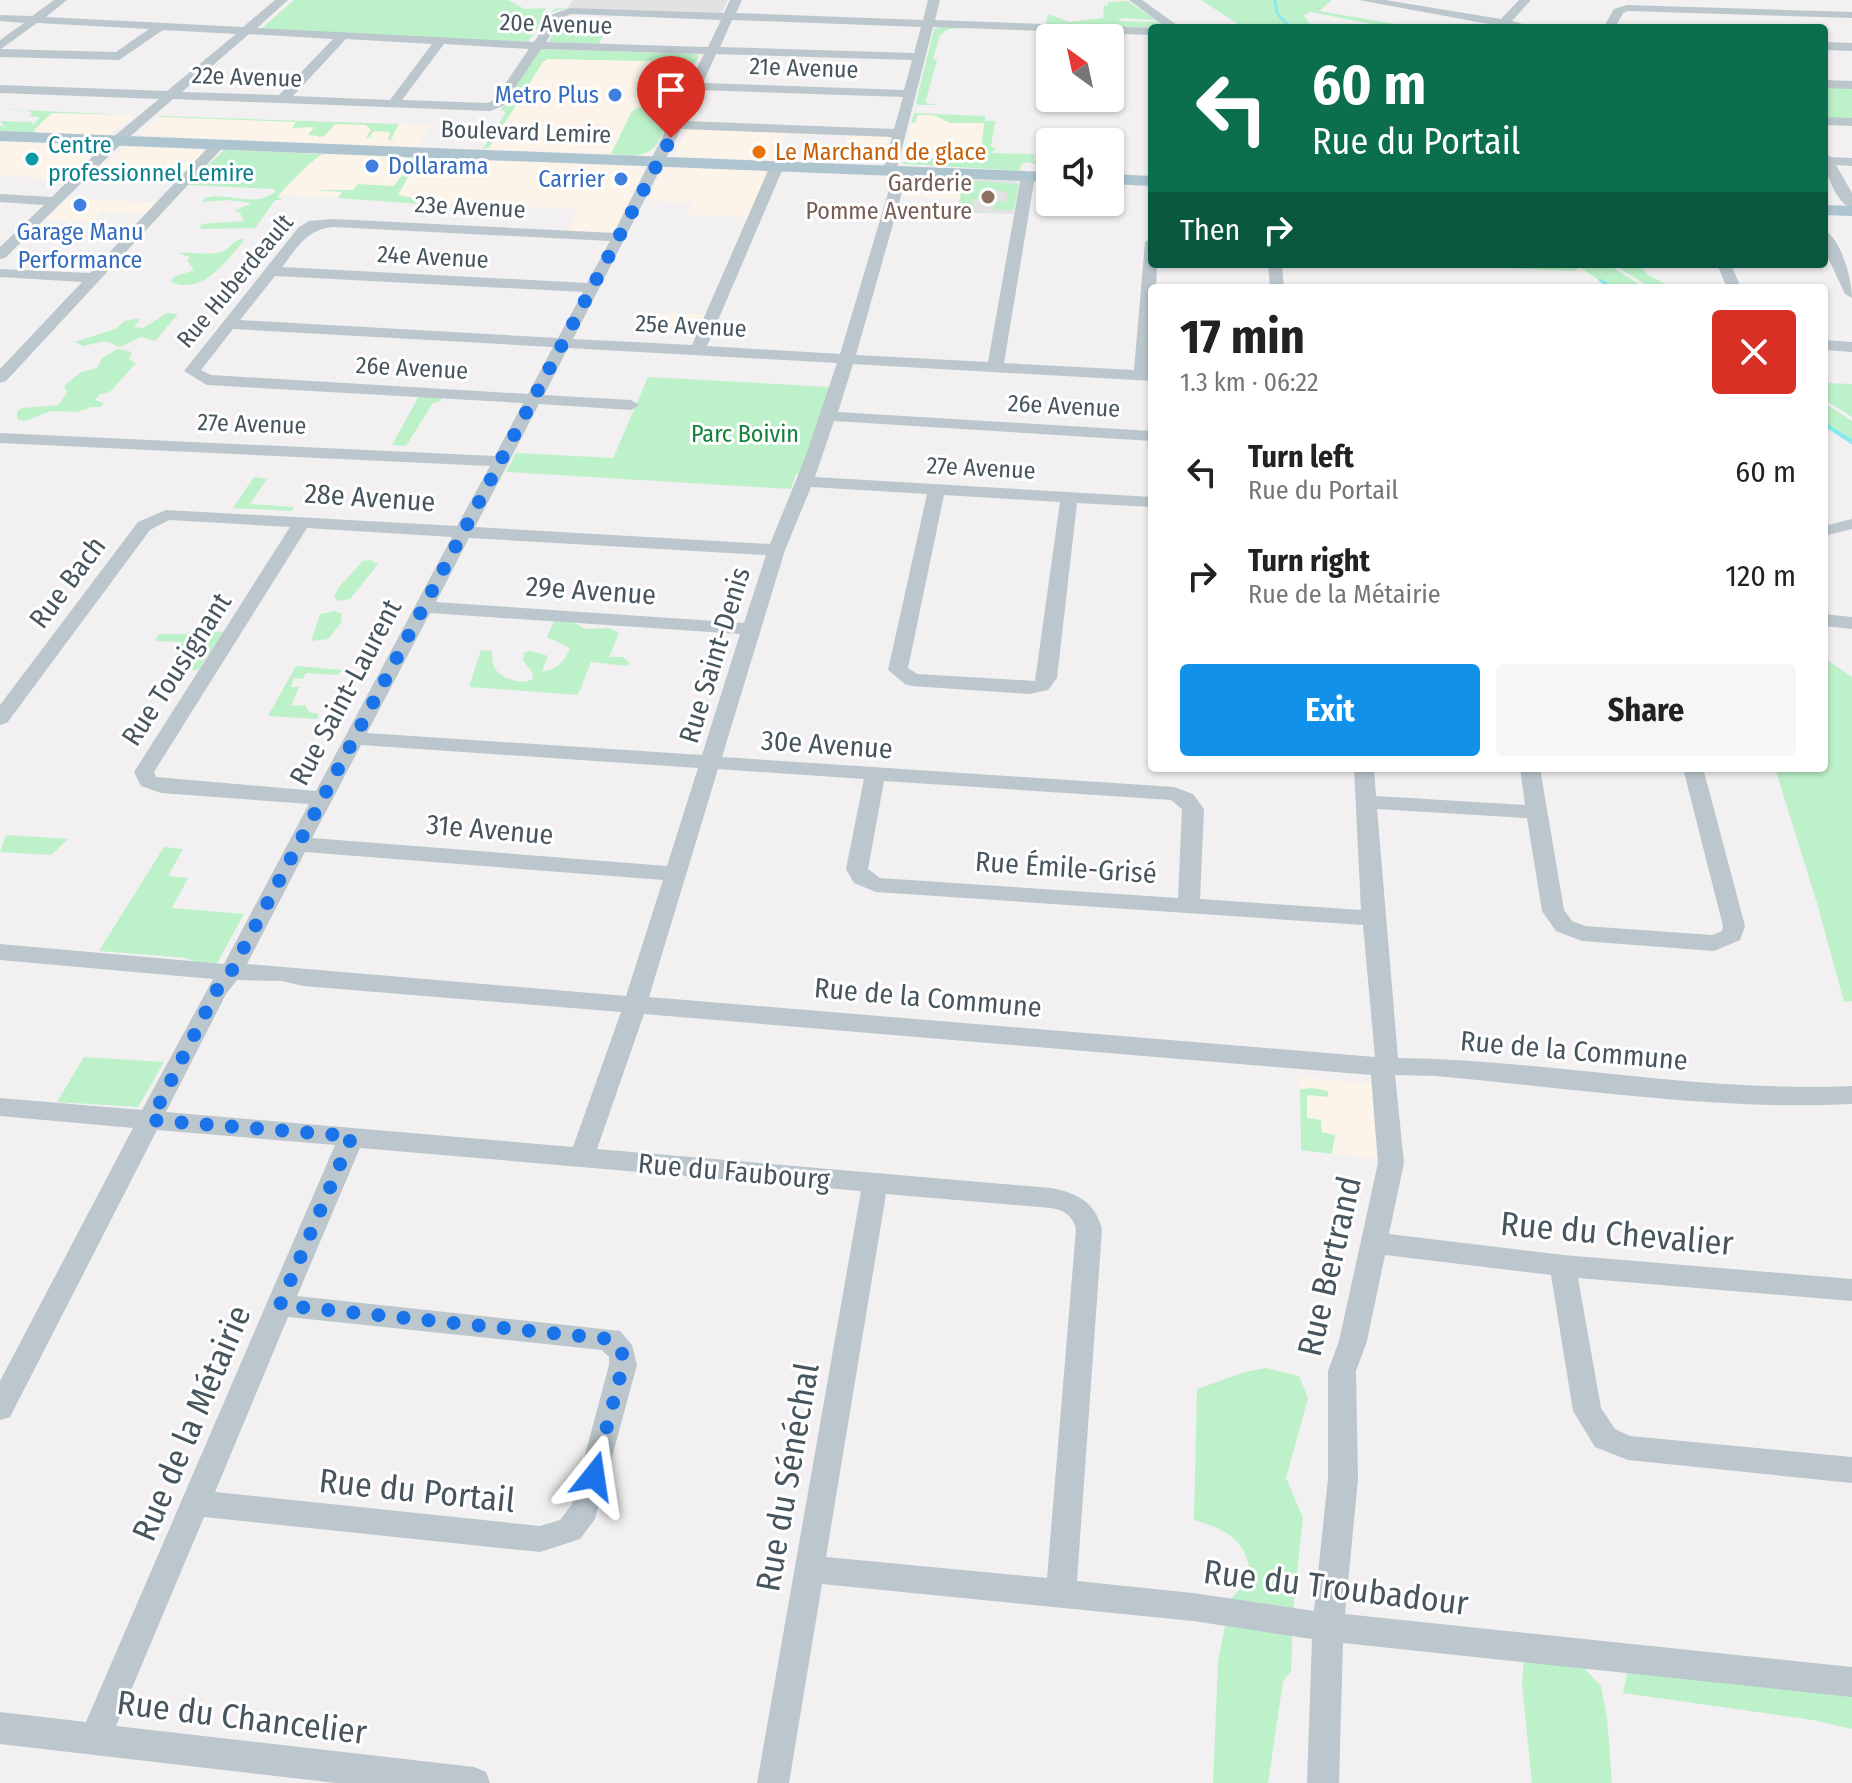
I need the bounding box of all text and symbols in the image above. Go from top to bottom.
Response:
street label: 20e Avenue [499,8,613,40]
north arrow [1036,24,1124,112]
map controls [1036,24,1124,216]
street label: 21e Avenue [749,52,859,84]
text: 60 m [1312,52,1426,119]
pin [637,56,705,138]
icon: left [1180,56,1284,160]
street label: 22e Avenue [191,61,303,93]
icon: arrive [649,68,693,112]
place label: Metro Plus [495,81,599,109]
marker: Metro Plus [606,86,624,104]
street label: Boulevard Lemire [440,115,612,149]
text: Rue du Portail [1312,120,1520,164]
button: sound [1036,128,1124,216]
place label: Centre professionnel Lemire [48,131,254,187]
place label: Le Marchand de glace [775,138,986,166]
marker: Le Marchand de glace [750,143,768,161]
marker: Centre professionnel Lemire [23,150,41,168]
place label: Dollarama [388,152,489,180]
marker: Dollarama [363,157,381,175]
place label: Carrier [538,165,606,193]
place label: Garderie Pomme Aventure [805,169,972,225]
marker: Carrier [612,170,630,188]
marker: Garderie Pomme Aventure [979,188,997,206]
street label: 23e Avenue [414,190,526,224]
marker: Garage Manu Performance [71,196,89,214]
street label: Rue Huberdeault [171,208,299,353]
icon: right [1256,208,1300,252]
text: Then [1180,212,1240,248]
place label: Garage Manu Performance [16,218,144,274]
street label: 24e Avenue [377,240,489,274]
text: 17 min [1180,308,1305,366]
street label: 25e Avenue [635,309,747,343]
button: close [1712,310,1796,394]
street label: 26e Avenue [355,351,469,385]
text: 1.3 km · 06:22 [1180,367,1318,398]
street label: 26e Avenue [1007,389,1121,423]
street label: 27e Avenue [197,408,307,440]
park label: Parc Boivin [691,420,799,448]
text: Turn left [1248,439,1354,475]
icon: left [1180,450,1224,494]
street label: 27e Avenue [926,451,1036,485]
text: 60 m [1735,454,1796,490]
text: Rue du Portail [1248,475,1398,506]
street label: 28e Avenue [304,476,436,519]
street label: Rue Bach [22,530,113,635]
text: Turn right [1248,543,1370,579]
icon: right [1180,554,1224,598]
text: 120 m [1725,558,1796,594]
street label: Rue Saint-Denis [672,563,757,747]
street label: 29e Avenue [525,569,657,612]
text: Rue de la Métairie [1248,579,1441,610]
street label: Rue Tousignant [115,586,239,752]
street label: Rue Saint-Laurent [283,593,409,791]
button: Exit [1180,664,1480,756]
button: Share [1496,664,1796,756]
street label: 30e Avenue [760,723,894,766]
street label: 31e Avenue [425,808,555,851]
street label: Rue Émile-Grisé [974,845,1158,890]
street label: Rue de la Commune [813,971,1043,1024]
street label: Rue de la Commune [1459,1024,1689,1077]
street label: Rue du Faubourg [637,1147,832,1196]
street label: Rue Bertrand [1289,1172,1370,1360]
street label: Rue du Chevalier [1499,1203,1735,1264]
street label: Rue de la Métairie [123,1299,260,1547]
street label: Rue du Sénéchal [747,1360,828,1595]
position arrow [552,1434,636,1518]
street label: Rue du Portail [317,1460,517,1521]
street label: Rue du Troubadour [1201,1551,1471,1624]
street label: Rue du Chancelier [115,1682,369,1753]

